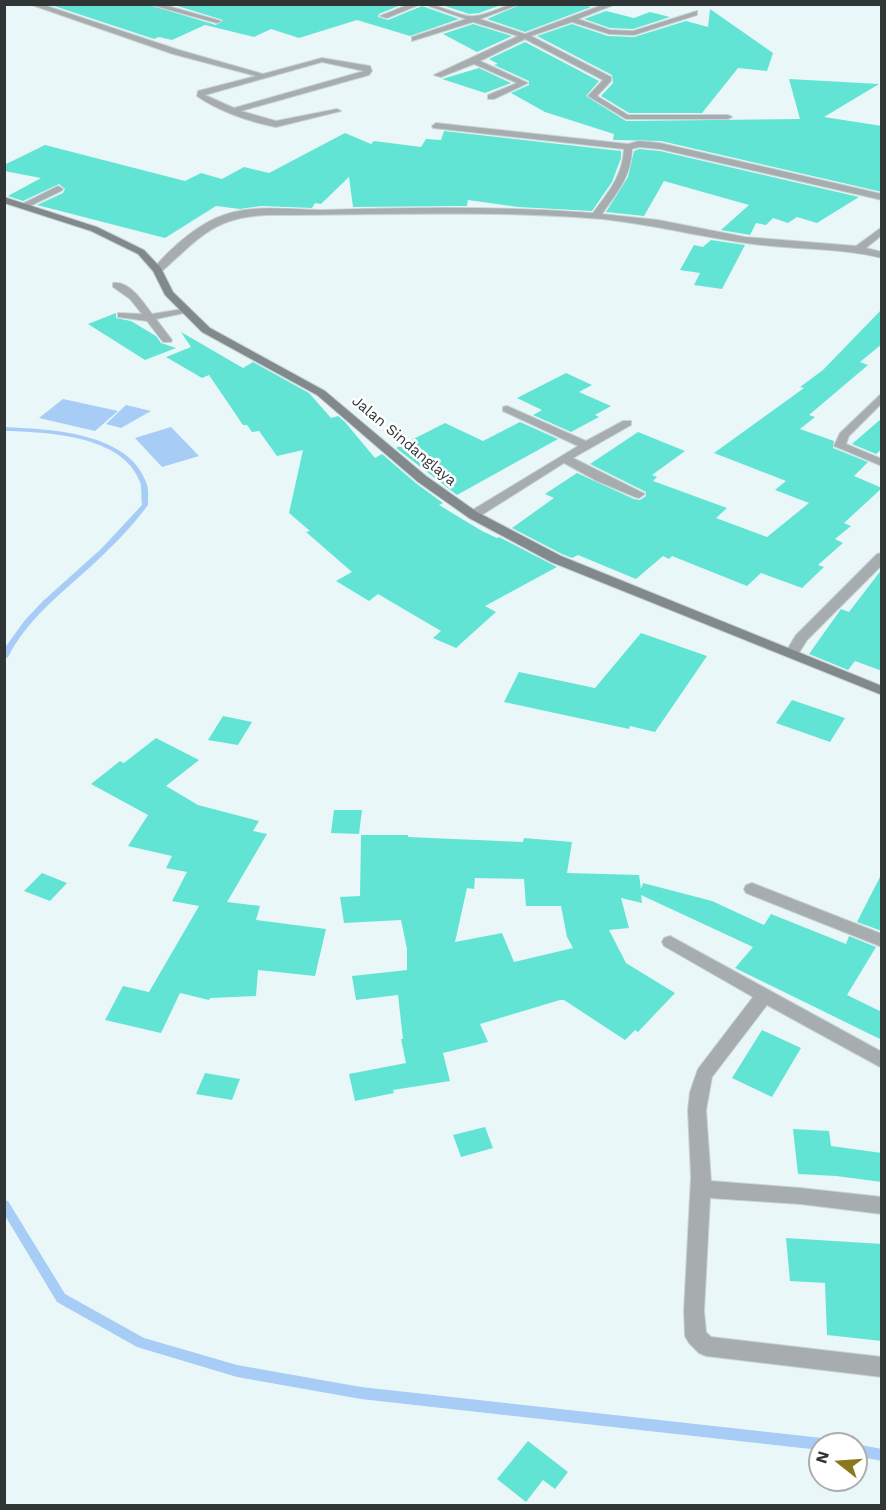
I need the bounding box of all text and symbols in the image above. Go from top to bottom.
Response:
street label: Jalan Sindanglaya [348,392,460,490]
north arrow [808,1432,868,1492]
text: N [811,1449,833,1466]

